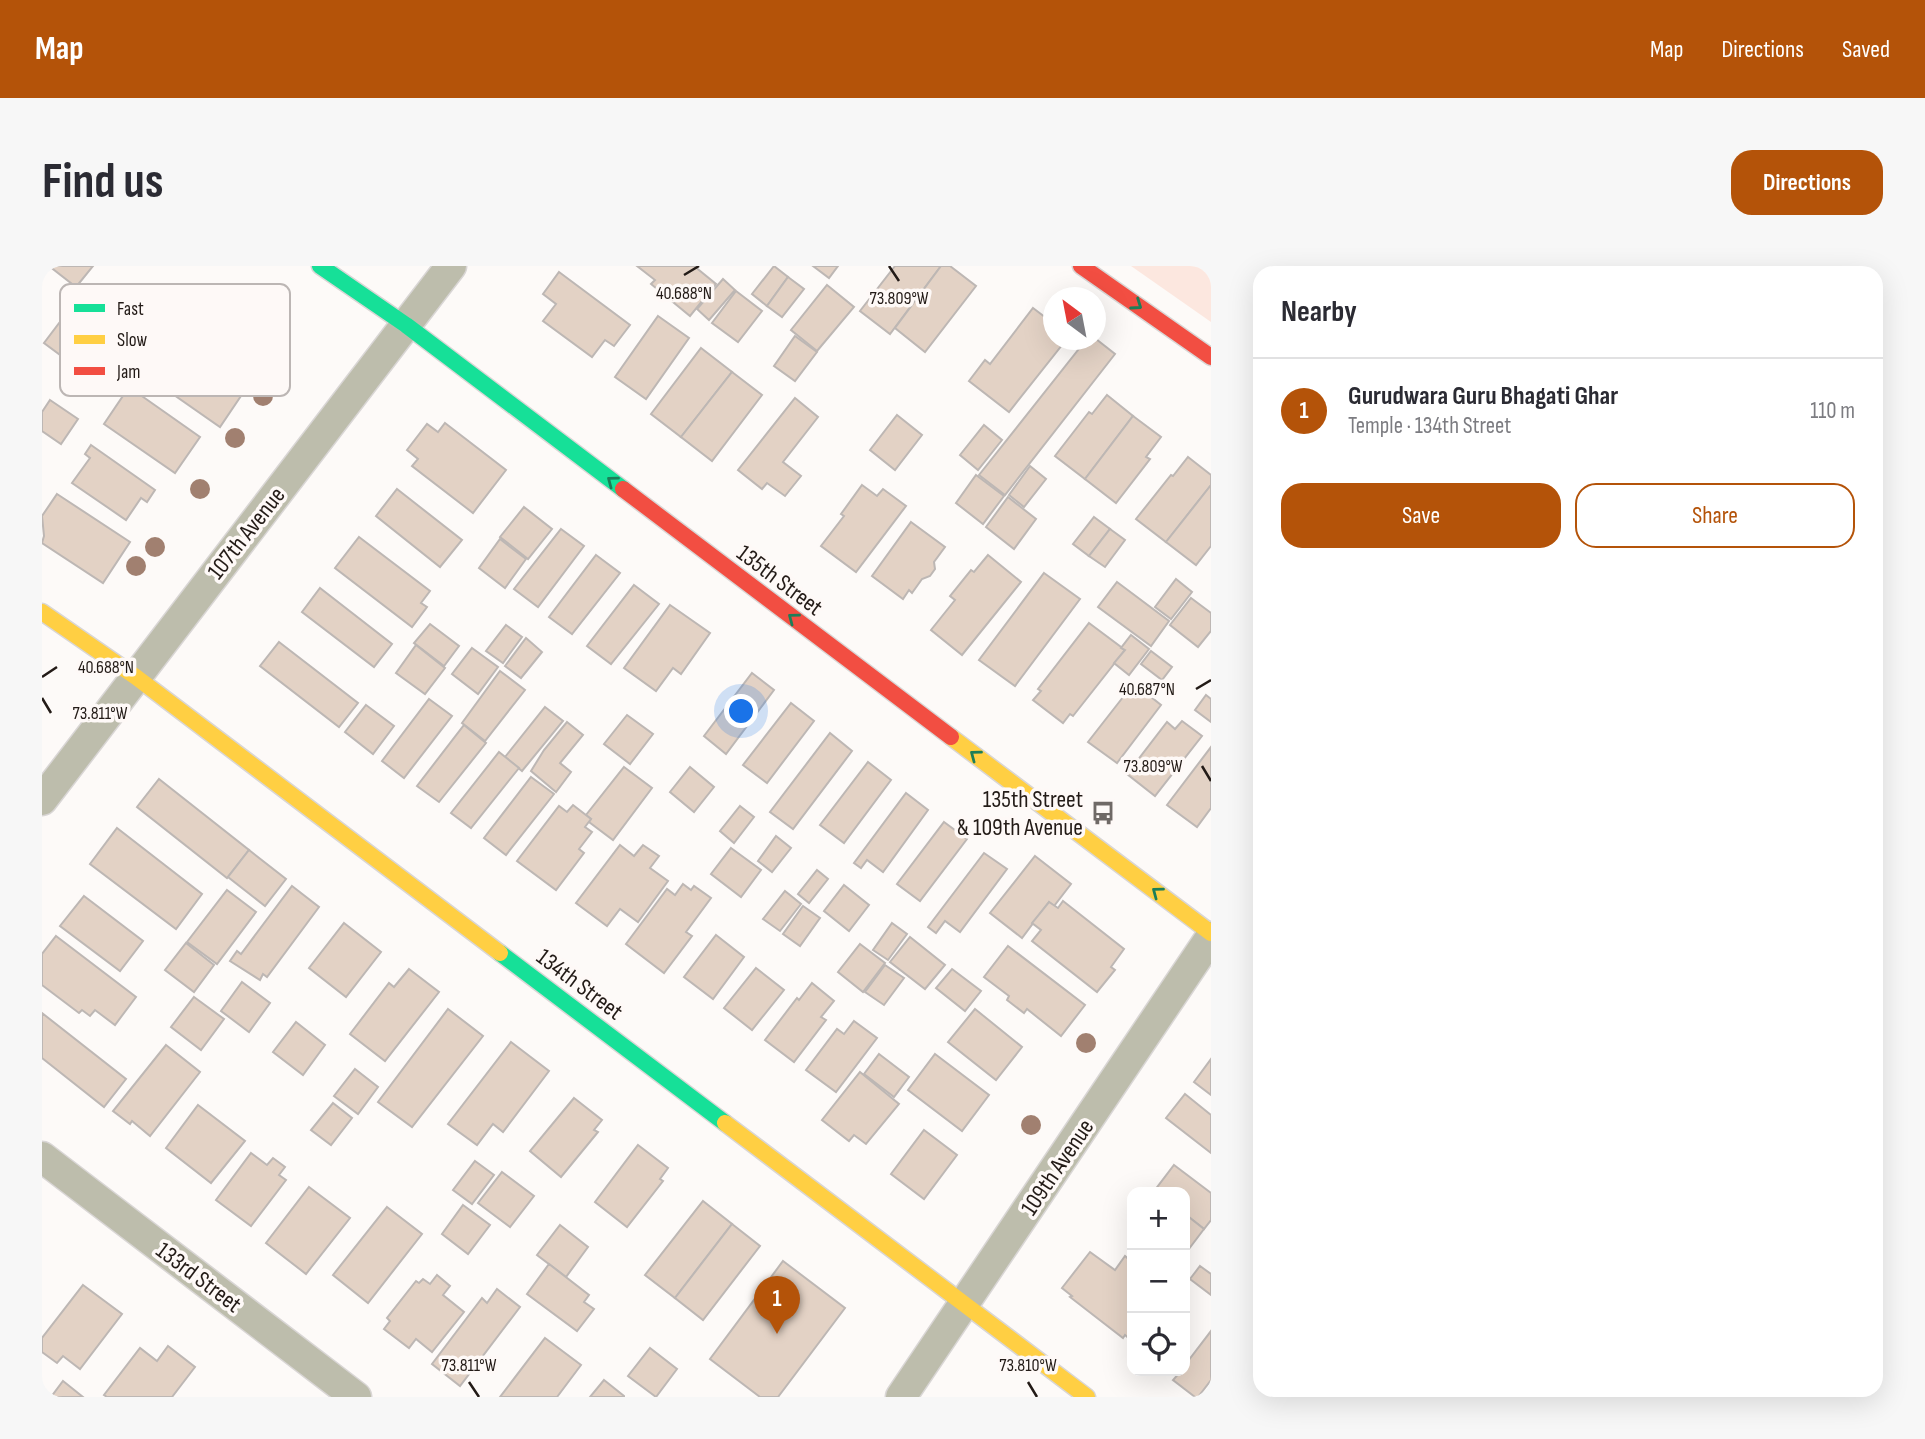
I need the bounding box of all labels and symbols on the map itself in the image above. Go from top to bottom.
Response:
text: 40.688°N [656,283,712,304]
legend [60,284,290,396]
north arrow [1043,287,1106,350]
text: 73.809°W [869,288,929,309]
one-way arrow [1129,297,1142,309]
text: Fast [117,298,144,321]
text: Slow [117,329,147,352]
text: Jam [116,361,140,384]
one-way arrow [607,476,620,489]
street label: 107th Avenue [201,481,291,585]
street label: 135th Street [731,539,828,622]
one-way arrow [789,614,801,626]
text: 40.688°N [78,657,134,678]
text: 40.687°N [1119,679,1175,700]
your location [724,694,758,728]
text: 73.811°W [73,703,128,724]
one-way arrow [970,751,983,763]
text: 73.809°W [1123,756,1183,777]
place label: 135th Street & 109th Avenue [957,785,1083,842]
bus stop icon: 135th Street & 109th Avenue [1089,799,1117,827]
one-way arrow [1152,888,1164,900]
street label: 134th Street [531,943,629,1026]
street label: 109th Avenue [1015,1114,1100,1221]
street label: 133rd Street [150,1236,247,1319]
pin: 1 [754,1276,800,1334]
text: 73.811°W [442,1355,497,1376]
text: 73.810°W [999,1355,1057,1376]

